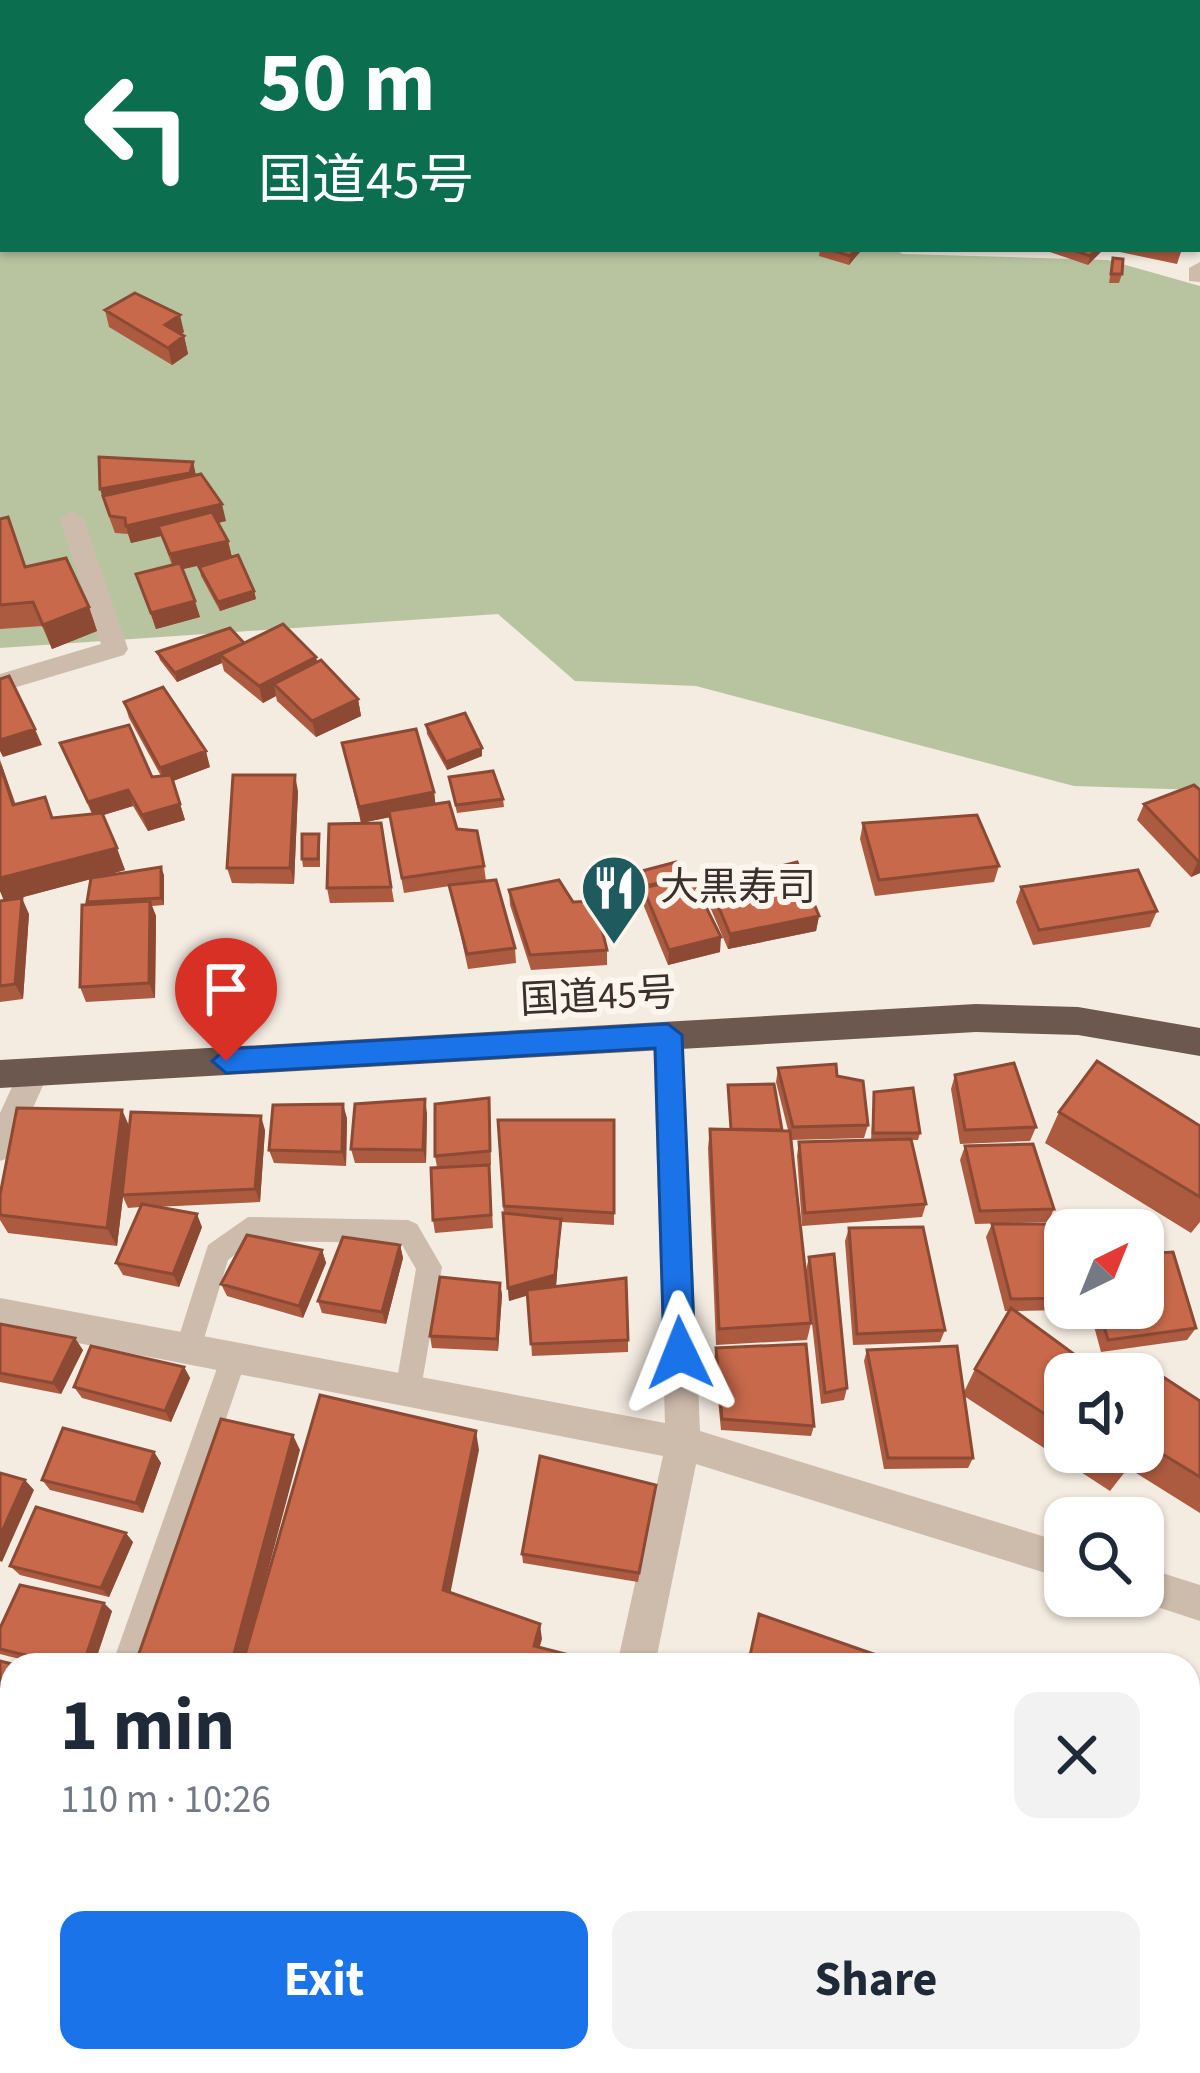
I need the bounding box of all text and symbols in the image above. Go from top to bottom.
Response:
text: 50 m [258,24,436,144]
icon: left [60,48,216,204]
text: 国道45号 [258,143,474,220]
restaurant icon: 大黒寿司 [579,853,649,947]
place label: 大黒寿司 [660,860,816,916]
pin [175,938,277,1061]
icon: arrive [193,956,259,1022]
street label: 国道45号 [519,965,677,1029]
north arrow [1044,1209,1164,1329]
map controls [1044,1209,1164,1617]
position arrow [617,1290,743,1416]
button: sound [1044,1353,1164,1473]
button: search [1044,1497,1164,1617]
text: 1 min [60,1675,235,1778]
button: close [1014,1692,1140,1818]
text: 110 m · 10:26 [60,1772,271,1828]
button: Exit [60,1911,588,2049]
button: Share [612,1911,1140,2049]

